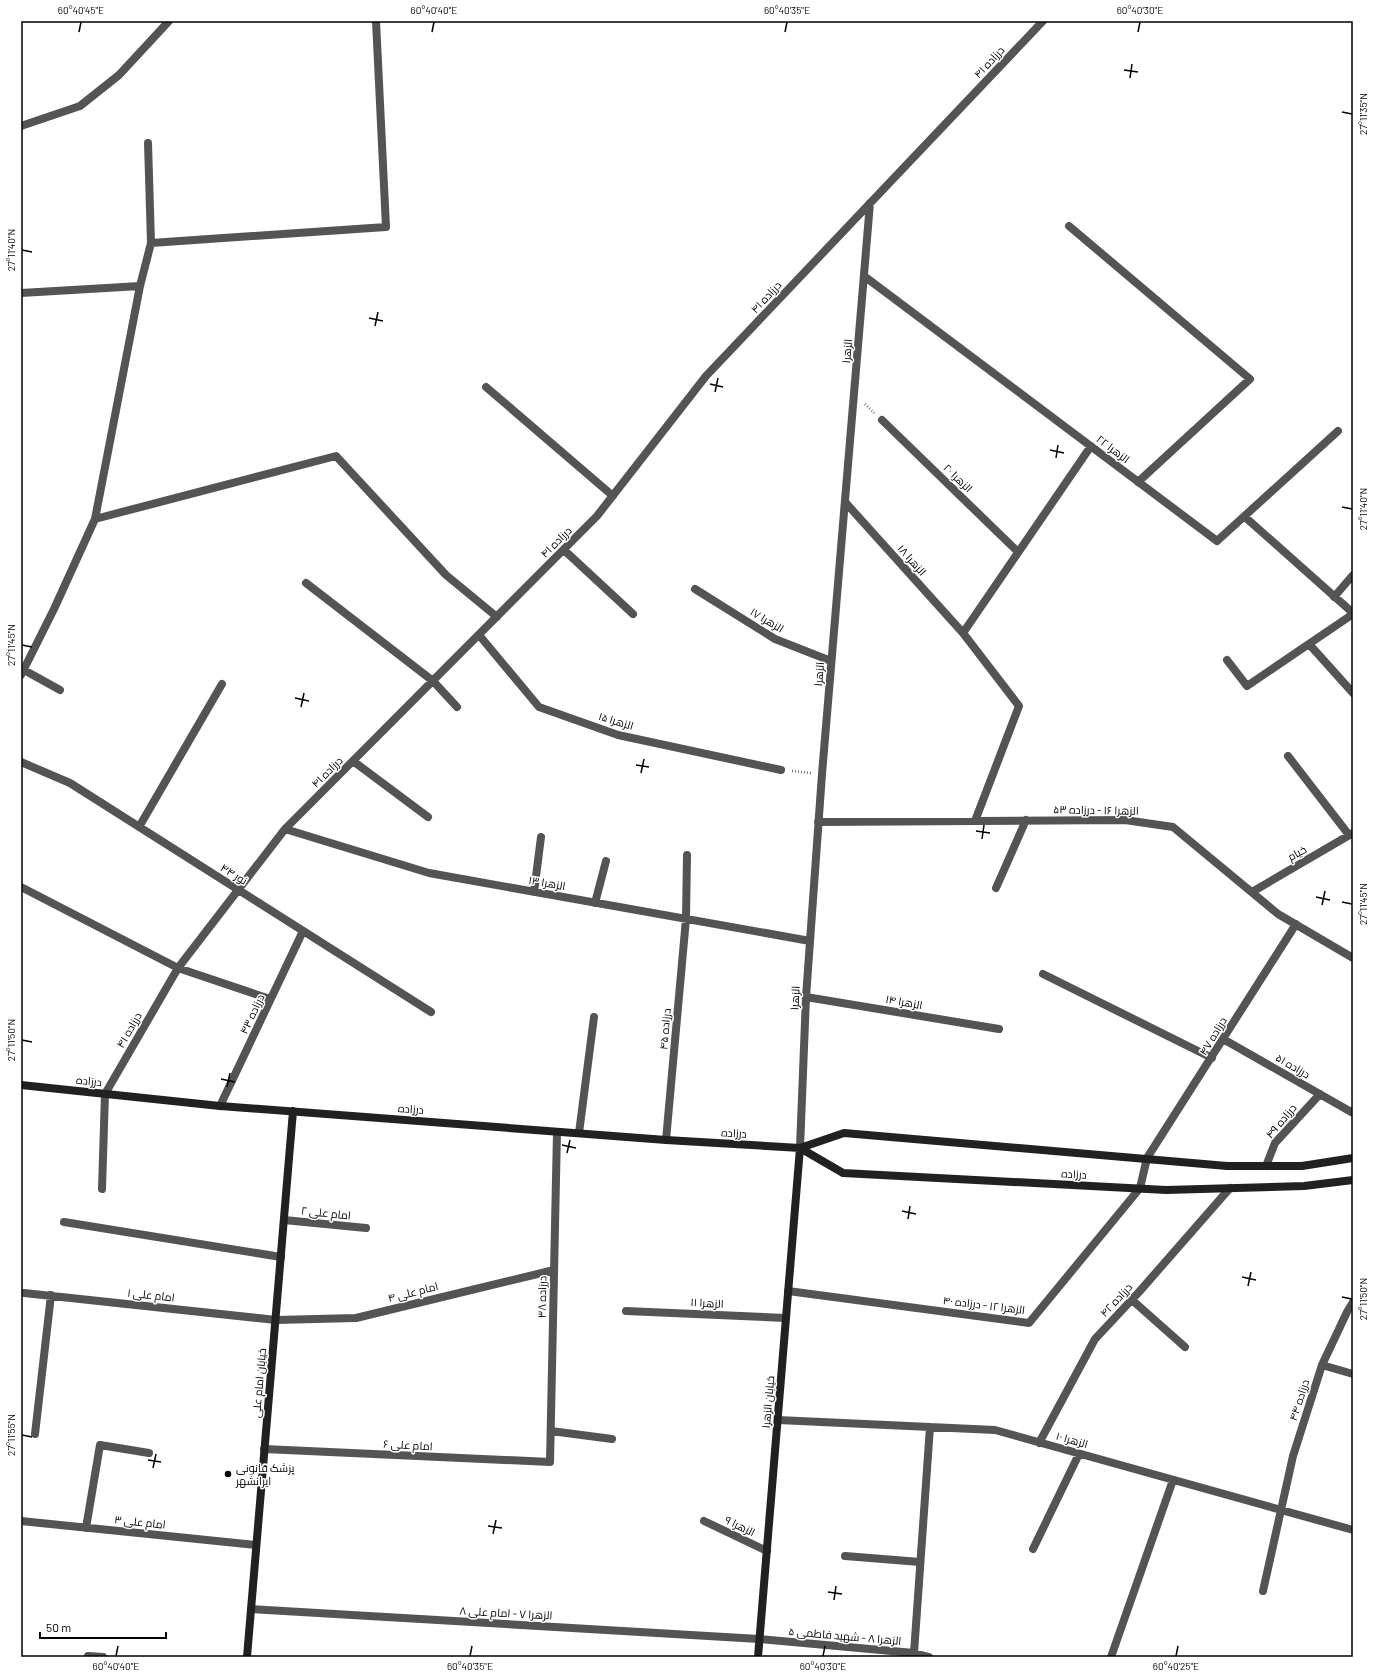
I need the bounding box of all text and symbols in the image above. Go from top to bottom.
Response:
text: 60°40'45"E [58,4,104,16]
text: 60°40'40"E [411,4,457,16]
text: 60°40'35"E [764,4,810,16]
text: 60°40'30"E [1117,4,1163,16]
street label: درزاده ۴۱ [971,43,1007,81]
text: 27°11'35"N [1357,93,1369,135]
text: 27°11'40"N [5,229,17,271]
street label: درزاده ۴۱ [748,278,784,316]
street label: الزهرا [839,338,855,364]
street label: الزهرا ۲۲ [1094,432,1132,466]
street label: الزهرا ۲۰ [941,461,975,495]
text: 27°11'40"N [1357,488,1369,530]
street label: درزاده ۴۱ [537,523,575,561]
street label: الزهرا ۱۸ [894,542,930,578]
street label: الزهرا ۱۷ [748,605,786,635]
text: 27°11'45"N [5,624,17,666]
street label: الزهرا [811,661,827,687]
street label: الزهرا ۱۵ [597,709,635,733]
street label: درزاده ۴۱ [308,753,346,791]
street label: الزهرا ۱۶ - درزاده ۵۳ [1053,802,1139,818]
street label: خیام [1285,842,1309,865]
street label: نور ۴۴ [218,860,250,888]
street label: الزهرا ۱۳ [527,873,567,893]
text: 27°11'45"N [1357,883,1369,925]
street label: الزهرا [787,985,803,1011]
street label: درزاده ۴۳ [237,992,267,1036]
street label: الزهرا ۱۴ [884,992,924,1012]
street label: درزاده ۴۵ [656,1008,674,1050]
street label: درزاده ۴۱ [113,1010,145,1050]
street label: درزاده ۴۷ [1196,1014,1230,1058]
text: 27°11'50"N [5,1019,17,1061]
street label: درزاده ۵۱ [1273,1051,1313,1081]
street label: درزاده [75,1073,103,1089]
street label: درزاده [398,1101,424,1117]
street label: درزاده ۴۹ [1262,1101,1300,1141]
street label: درزاده [721,1125,747,1141]
street label: درزاده [1061,1166,1087,1182]
street label: امام علی ۲ [300,1203,352,1224]
street label: درزاده ۳۸ [535,1276,549,1318]
text: 27°11'50"N [1357,1278,1369,1320]
street label: امام علی ۴ [386,1279,440,1306]
street label: درزاده ۴۲ [1097,1280,1135,1320]
street label: امام علی ۱ [127,1286,175,1305]
street label: الزهرا ۱۲ - درزاده ۴۰ [942,1293,1026,1317]
street label: الزهرا ۱۱ [690,1295,724,1311]
street label: خیابان امام علی [249,1347,270,1419]
street label: خیابان الزهرا [759,1375,777,1429]
street label: درزاده ۴۴ [1286,1378,1312,1422]
text: 27°11'55"N [5,1414,17,1456]
street label: الزهرا ۱۰ [1054,1429,1090,1451]
street label: امام علی ۶ [383,1437,433,1454]
place label: پزشک قانونی ایرانشهر [235,1461,294,1488]
marker: پزشک قانونی ایرانشهر [223,1469,233,1479]
street label: امام علی ۳ [114,1512,166,1533]
street label: الزهرا ۹ [722,1513,758,1539]
street label: الزهرا ۷ - امام علی ۸ [459,1604,553,1623]
scale bar [40,1614,166,1640]
text: 50 m [46,1620,71,1634]
street label: الزهرا ۸ - شهید فاطمی ۵ [788,1624,902,1648]
text: 60°40'40"E [93,1660,139,1672]
text: 60°40'35"E [447,1660,493,1672]
text: 60°40'30"E [800,1660,846,1672]
text: 60°40'25"E [1153,1660,1199,1672]

